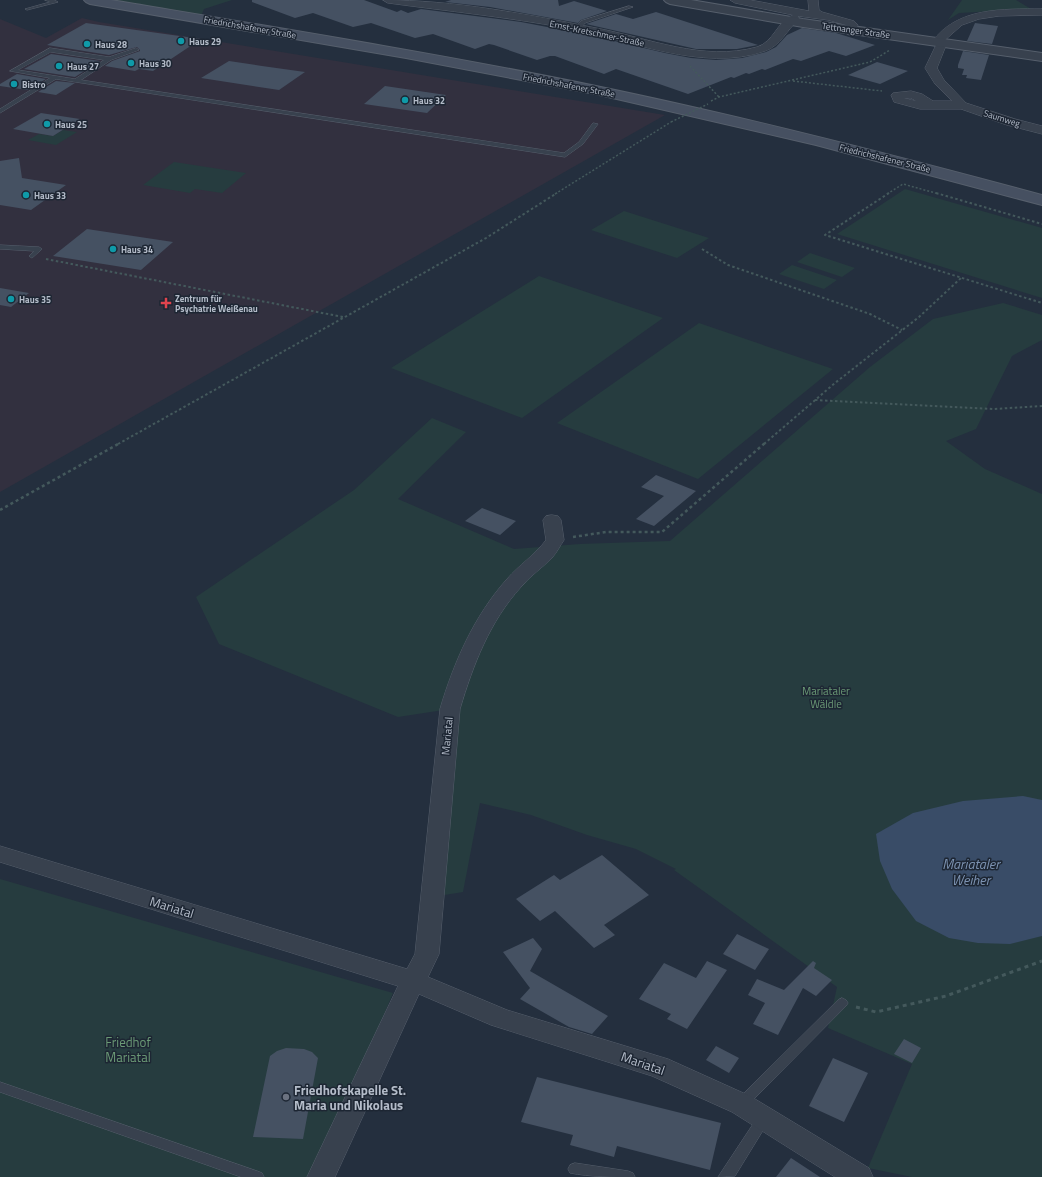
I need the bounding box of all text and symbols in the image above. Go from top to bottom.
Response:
street label: Friedrichshafener Straße [203,12,298,42]
street label: Ernst-Kretschmer-Straße [548,17,646,49]
street label: Tettnanger Straße [821,19,891,41]
place label: Haus 29 [189,35,221,48]
marker: Haus 29 [176,36,186,46]
place label: Haus 28 [95,38,127,51]
marker: Haus 28 [82,39,92,49]
place label: Haus 30 [139,57,171,70]
marker: Haus 30 [126,58,136,68]
place label: Haus 27 [67,60,99,73]
marker: Haus 27 [54,61,64,71]
street label: Friedrichshafener Straße [522,70,617,100]
place label: Bistro [22,78,46,91]
marker: Bistro [9,79,19,89]
place label: Haus 32 [413,94,445,107]
marker: Haus 32 [400,95,410,105]
street label: Saumweg [982,106,1022,130]
place label: Haus 25 [55,118,87,131]
marker: Haus 25 [42,119,52,129]
street label: Friedrichshafener Straße [838,140,932,176]
place label: Haus 33 [34,189,66,202]
marker: Haus 33 [21,190,31,200]
place label: Haus 34 [121,243,153,256]
marker: Haus 34 [108,244,118,254]
place label: Zentrum für Psychatrie Weißenau [175,292,258,315]
place label: Haus 35 [19,293,51,306]
marker: Haus 35 [6,294,16,304]
marker: Zentrum für Psychatrie Weißenau [160,297,172,309]
park label: Mariataler Wäldle [802,683,850,712]
street label: Mariatal [437,716,457,756]
water label: Mariataler Weiher [942,853,1001,890]
street label: Mariatal [147,891,197,923]
park label: Friedhof Mariatal [105,1032,151,1067]
street label: Mariatal [618,1046,668,1080]
place label: Friedhofskapelle St. Maria und Nikolaus [294,1080,406,1115]
marker: Friedhofskapelle St. Maria und Nikolaus [281,1092,291,1102]

